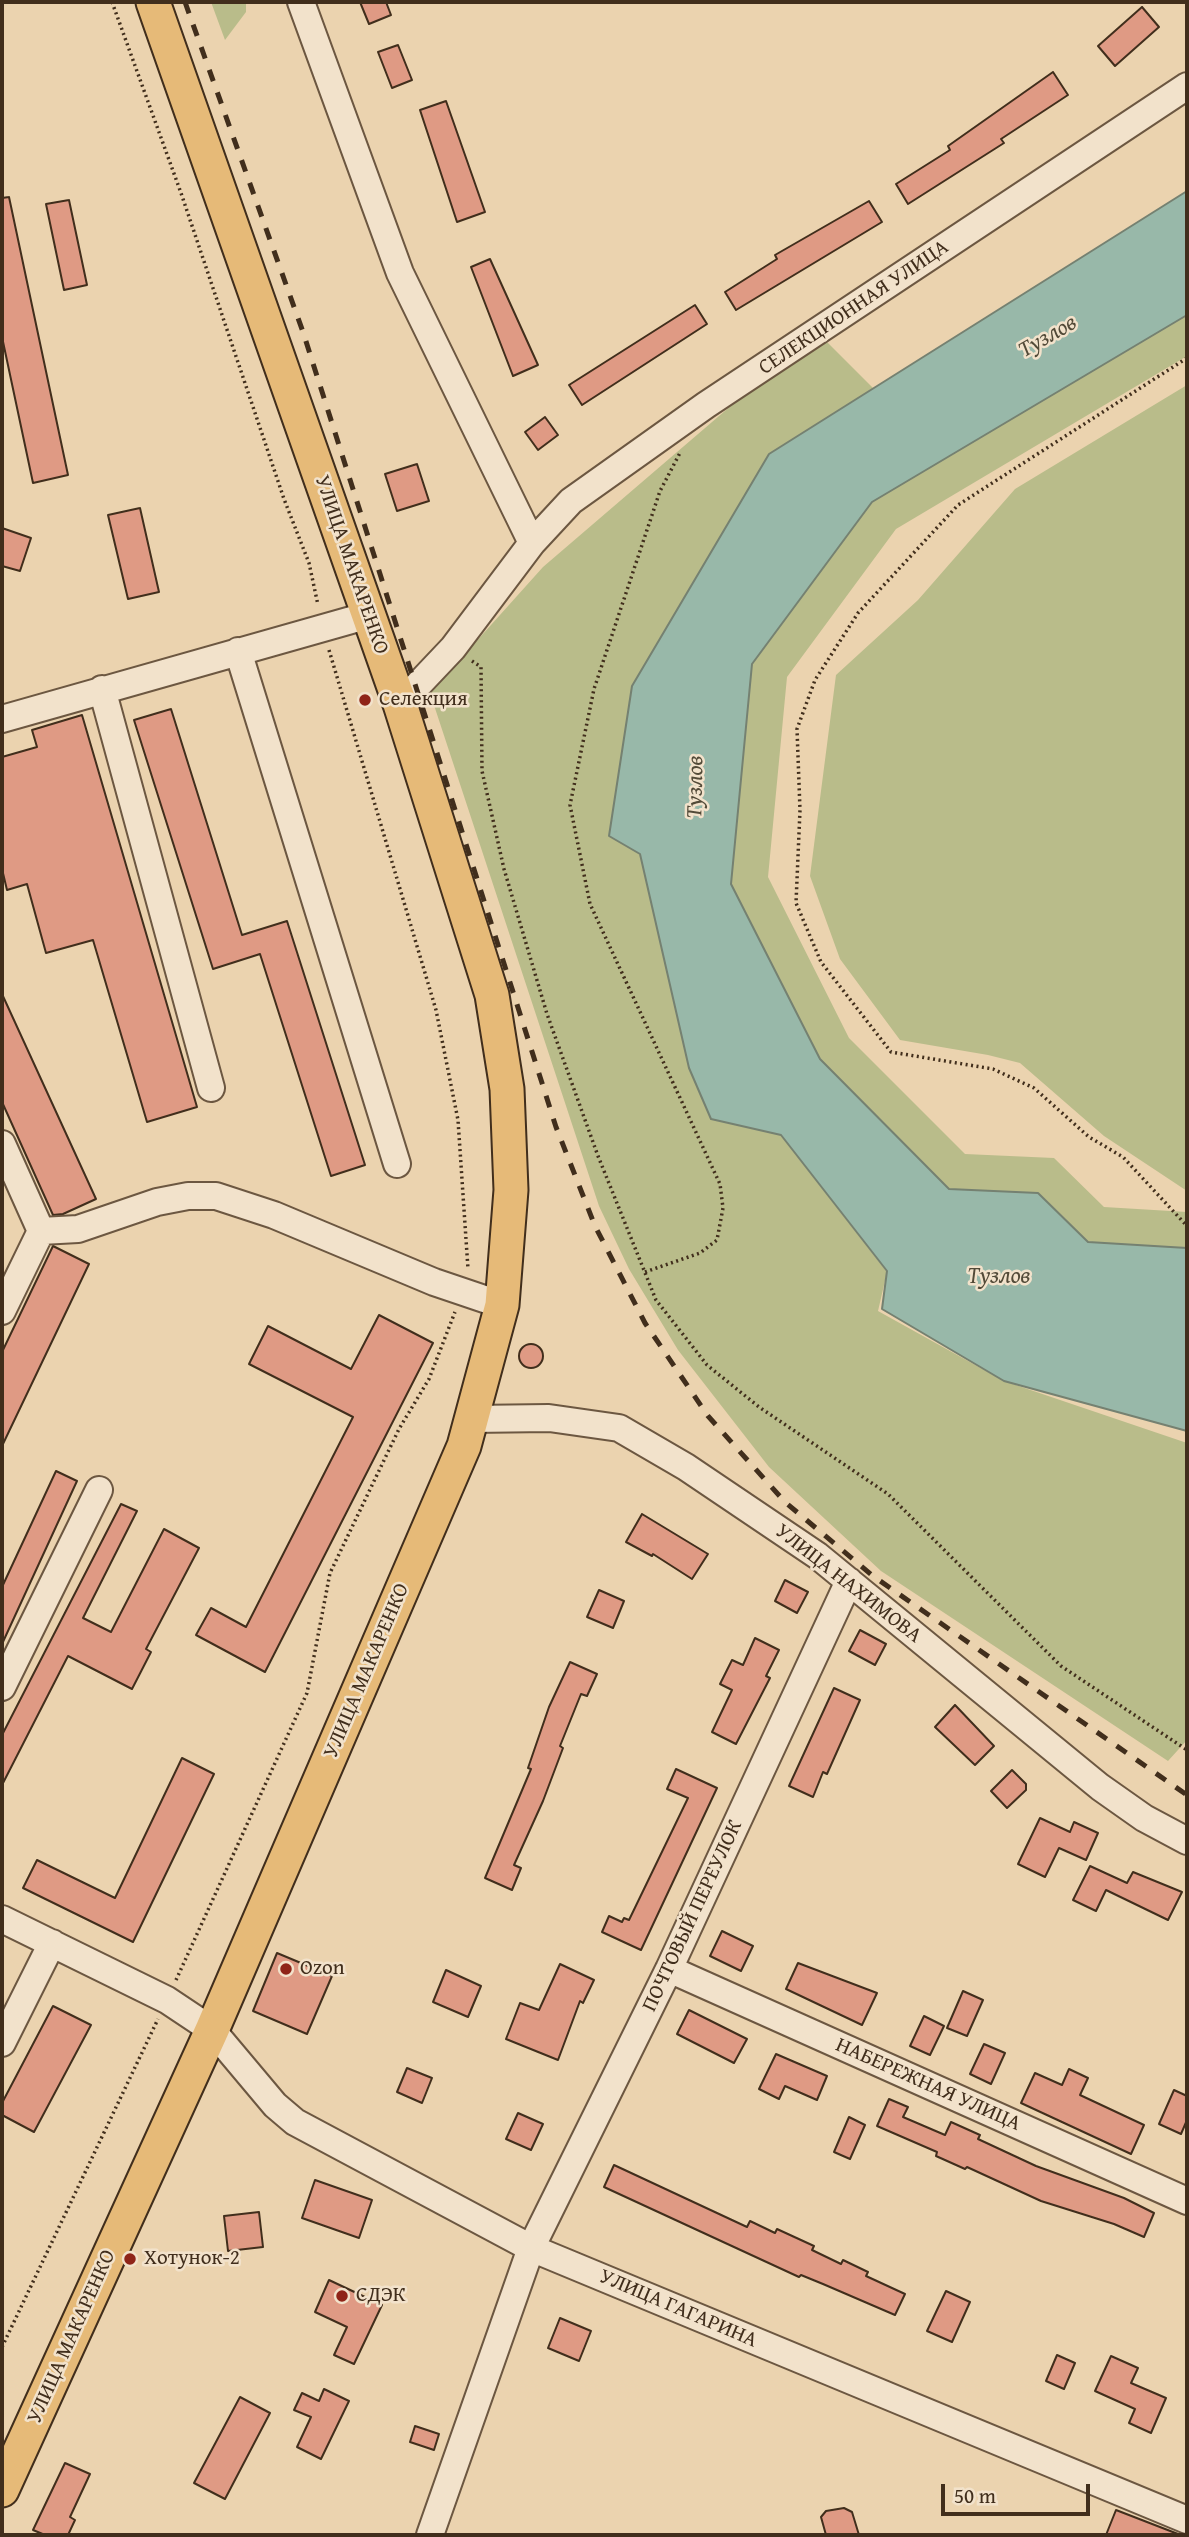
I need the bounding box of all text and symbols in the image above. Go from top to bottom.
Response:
street label: СЕЛЕКЦИОННАЯ УЛИЦА [754,235,954,381]
water label: Тузлов [1014,309,1082,365]
street label: УЛИЦА МАКАРЕНКО [309,472,393,658]
place label: Селекция [379,687,468,713]
marker: Селекция [357,692,373,708]
water label: Тузлов [682,755,710,819]
water label: Тузлов [968,1263,1030,1291]
street label: УЛИЦА НАХИМОВА [770,1519,926,1649]
street label: УЛИЦА МАКАРЕНКО [319,1580,415,1762]
street label: ПОЧТОВЫЙ ПЕРЕУЛОК [638,1816,748,2016]
place label: Ozon [300,1956,344,1982]
marker: Ozon [278,1961,294,1977]
street label: НАБЕРЕЖНАЯ УЛИЦА [832,2033,1024,2137]
street label: УЛИЦА МАКАРЕНКО [22,2246,122,2428]
place label: Хотунок-2 [144,2246,240,2272]
marker: Хотунок-2 [122,2251,138,2267]
street label: УЛИЦА ГАГАРИНА [595,2264,761,2354]
place label: СДЭК [356,2283,406,2309]
marker: СДЭК [334,2288,350,2304]
scale bar [944,2470,1093,2514]
text: 50 m [954,2480,996,2511]

